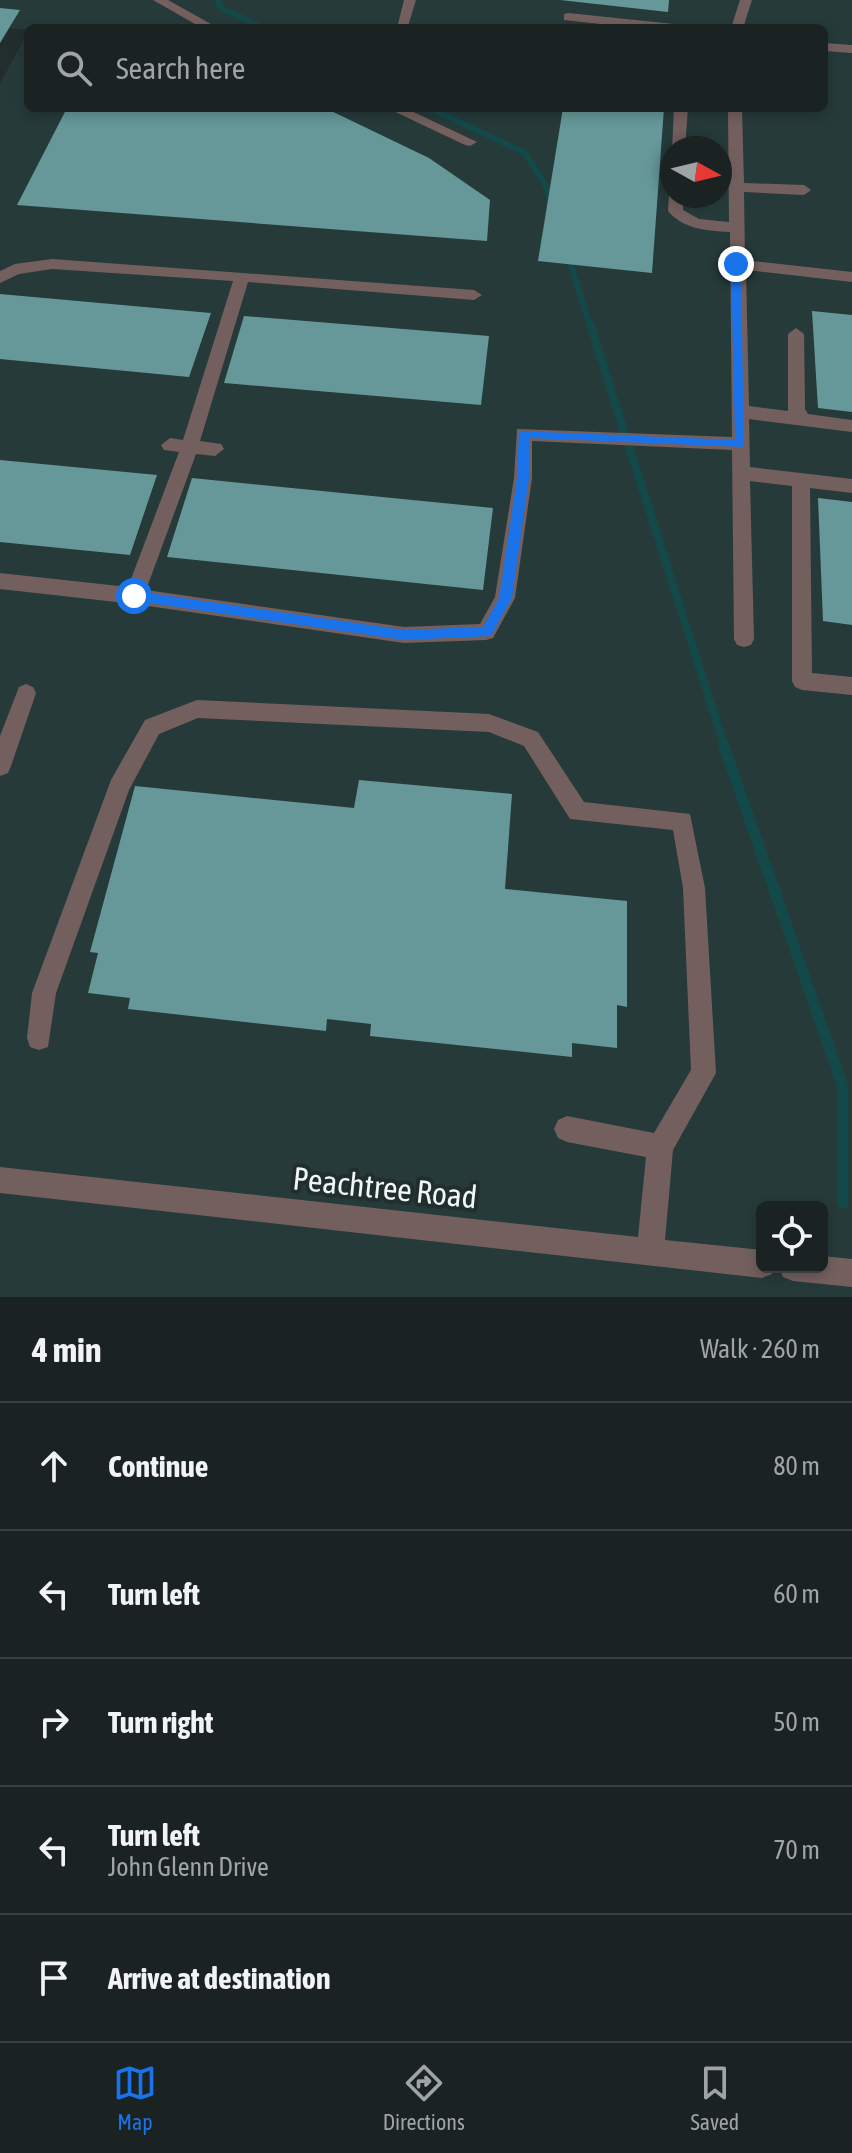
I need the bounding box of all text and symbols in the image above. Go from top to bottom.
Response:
search box [24,24,828,112]
icon: search [52,46,96,90]
text: Search here [116,51,245,85]
north arrow [660,136,732,208]
route end [718,246,754,282]
route start [116,578,152,614]
street label: Peachtree Road [291,1159,479,1216]
map controls [756,1201,828,1273]
button: locate [756,1201,828,1273]
text: 4 min [32,1330,101,1369]
text: Walk · 260 m [700,1334,820,1364]
icon: ahead [32,1444,76,1488]
text: Continue [108,1449,208,1483]
text: 80 m [773,1451,820,1481]
icon: left [32,1572,76,1616]
text: Turn left [108,1577,200,1611]
text: 60 m [773,1579,820,1609]
icon: right [32,1700,76,1744]
text: Turn right [108,1705,214,1739]
text: 50 m [773,1707,820,1737]
text: Turn left [108,1818,200,1852]
icon: left [32,1828,76,1872]
text: 70 m [773,1835,820,1865]
text: John Glenn Drive [108,1852,269,1882]
icon: arrive [32,1956,76,2000]
text: Arrive at destination [108,1961,330,1995]
tab: Map [113,2061,157,2135]
tab: Directions [383,2061,465,2135]
tab: Saved [690,2061,739,2135]

